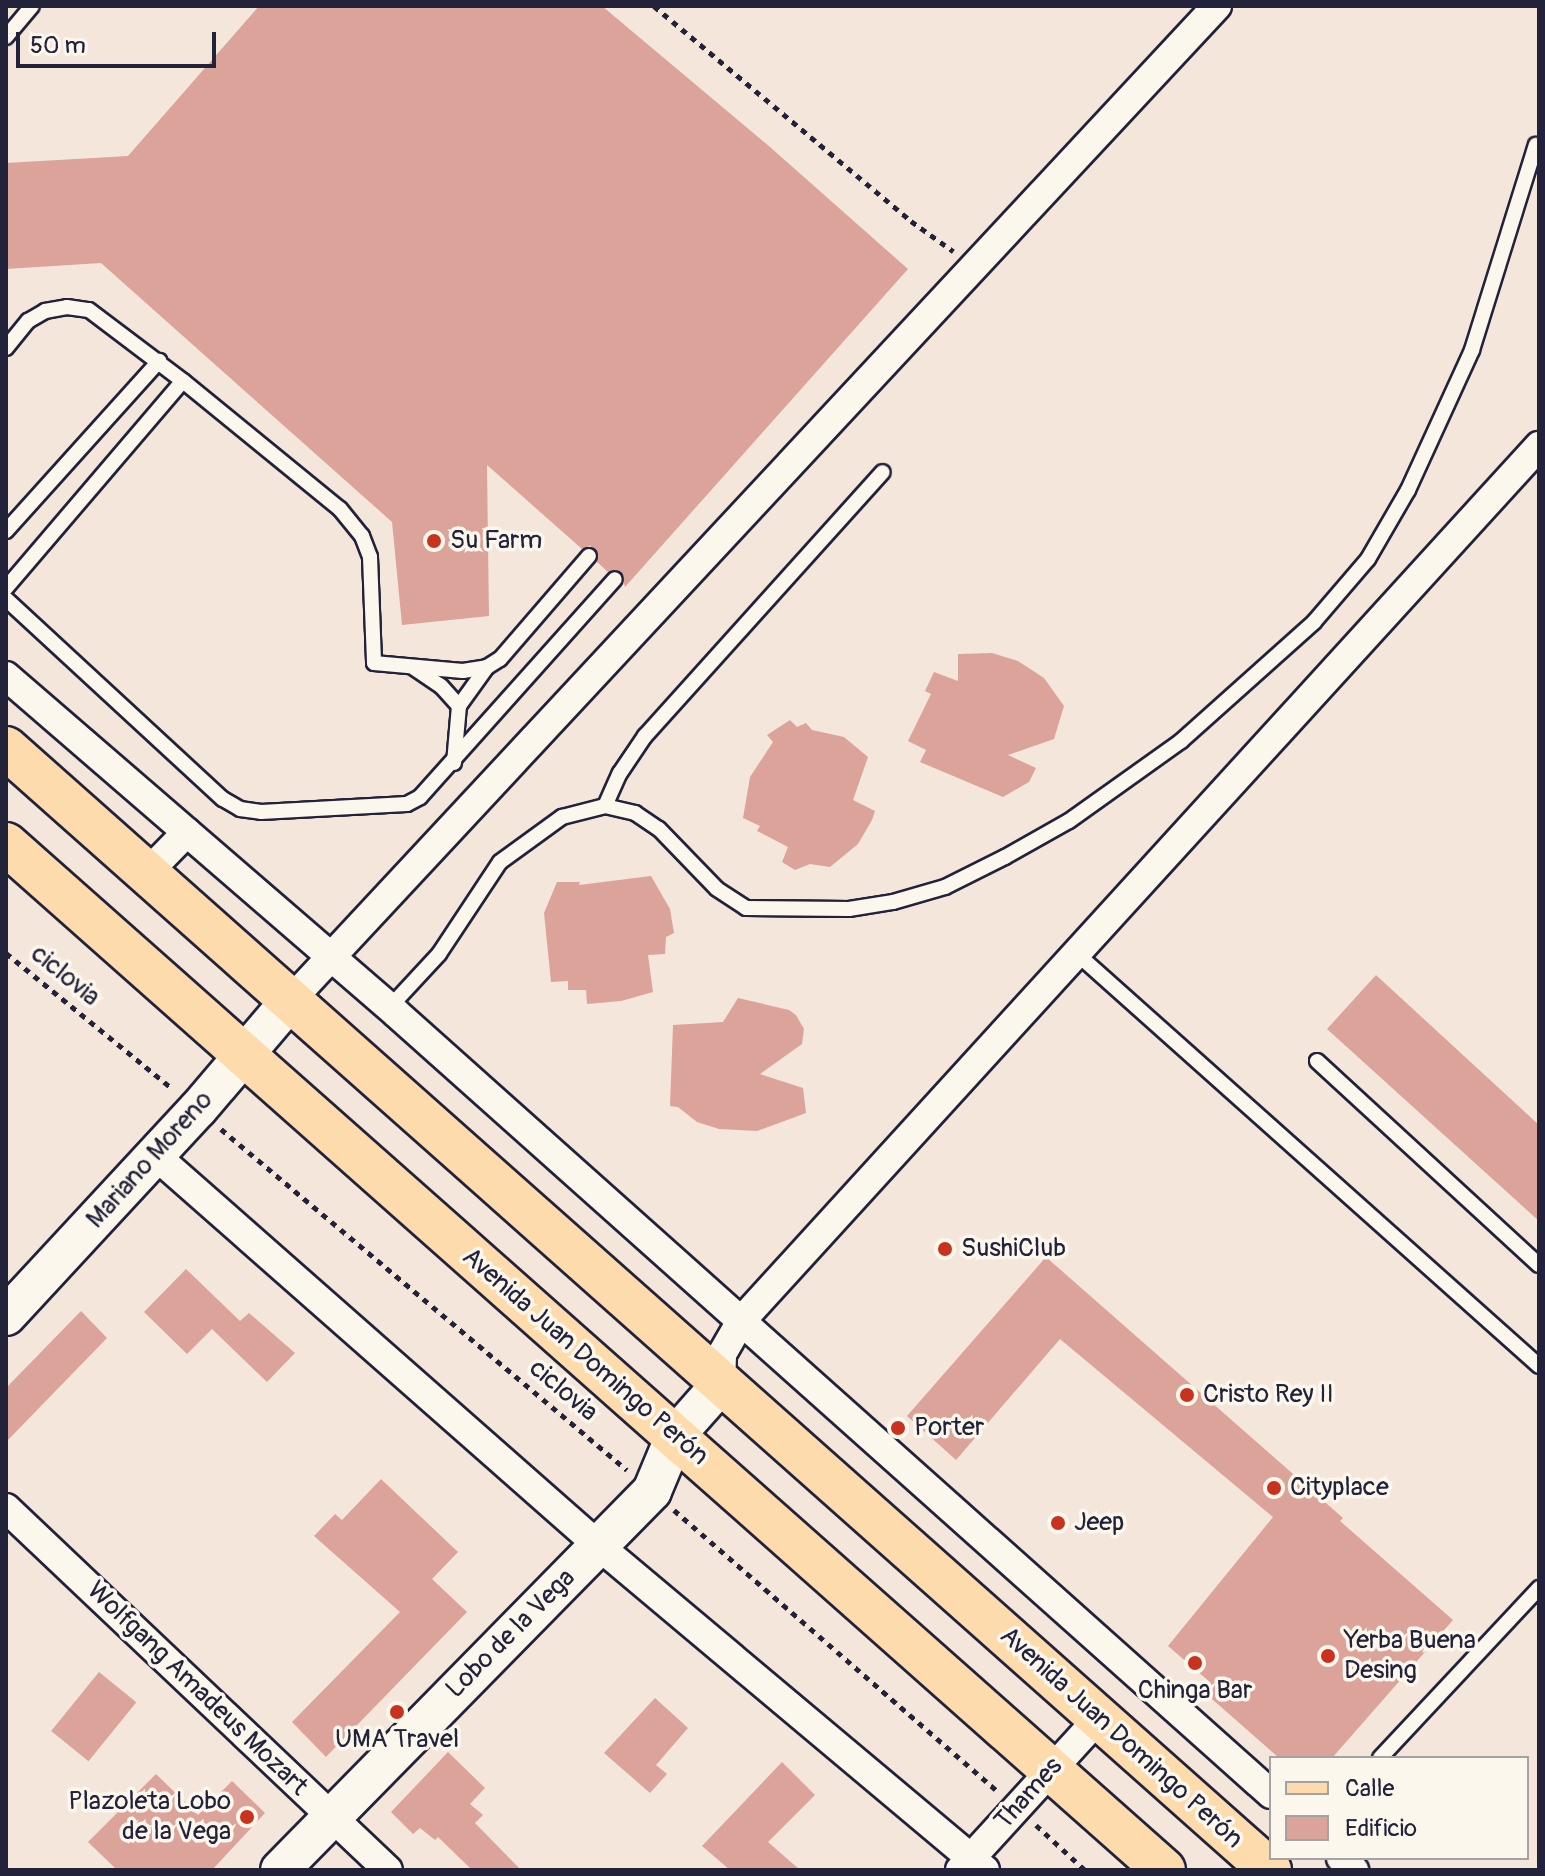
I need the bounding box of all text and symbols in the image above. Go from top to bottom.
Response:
scale bar [20,16,220,66]
text: 50 m [30,31,86,60]
place label: Su Farm [450,525,542,557]
marker: Su Farm [425,532,443,550]
street label: ciclovia [24,939,106,1013]
street label: Mariano Moreno [80,1085,220,1235]
place label: SushiClub [961,1233,1066,1265]
marker: SushiClub [936,1240,954,1258]
street label: Avenida Juan Domingo Perón [456,1242,714,1472]
street label: ciclovia [522,1353,604,1429]
place label: Cristo Rey II [1203,1379,1334,1411]
marker: Cristo Rey II [1178,1386,1196,1404]
place label: Porter [914,1412,984,1444]
marker: Porter [889,1419,907,1437]
place label: Cityplace [1290,1472,1389,1504]
marker: Cityplace [1265,1479,1283,1497]
place label: Jeep [1074,1507,1124,1539]
marker: Jeep [1049,1514,1067,1532]
street label: Lobo de la Vega [440,1563,582,1705]
street label: Wolfgang Amadeus Mozart [80,1575,314,1803]
street label: Avenida Juan Domingo Perón [993,1621,1249,1855]
place label: Yerba Buena Desing [1344,1625,1476,1686]
marker: Yerba Buena Desing [1319,1647,1337,1665]
marker: Chinga Bar [1186,1654,1204,1672]
place label: Chinga Bar [1138,1675,1252,1707]
marker: UMA Travel [388,1703,406,1721]
place label: UMA Travel [335,1724,459,1756]
street label: Thames [989,1752,1069,1836]
legend [1269,1756,1529,1860]
text: Calle [1345,1774,1394,1803]
place label: Plazoleta Lobo de la Vega [68,1786,231,1848]
marker: Plazoleta Lobo de la Vega [238,1808,256,1826]
text: Edificio [1345,1814,1417,1843]

